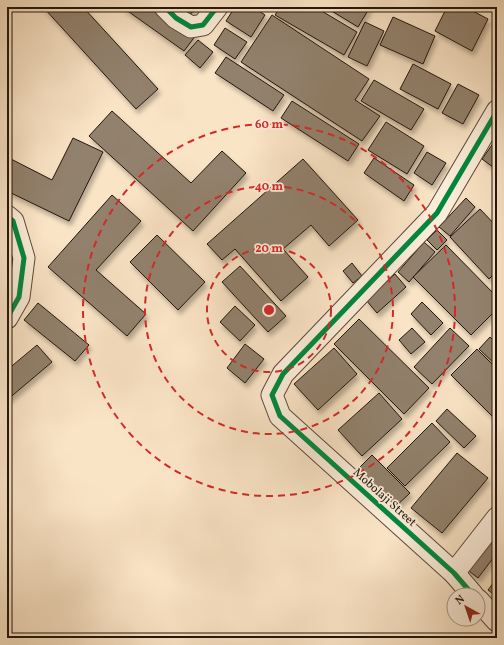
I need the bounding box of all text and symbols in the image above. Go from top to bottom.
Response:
text: 60 m [255,117,283,133]
text: 40 m [255,179,284,195]
text: 20 m [255,241,283,257]
centre of rings [262,303,276,317]
street label: Mobolaji Street [349,465,420,531]
north arrow [446,587,486,627]
text: N [453,592,468,609]

